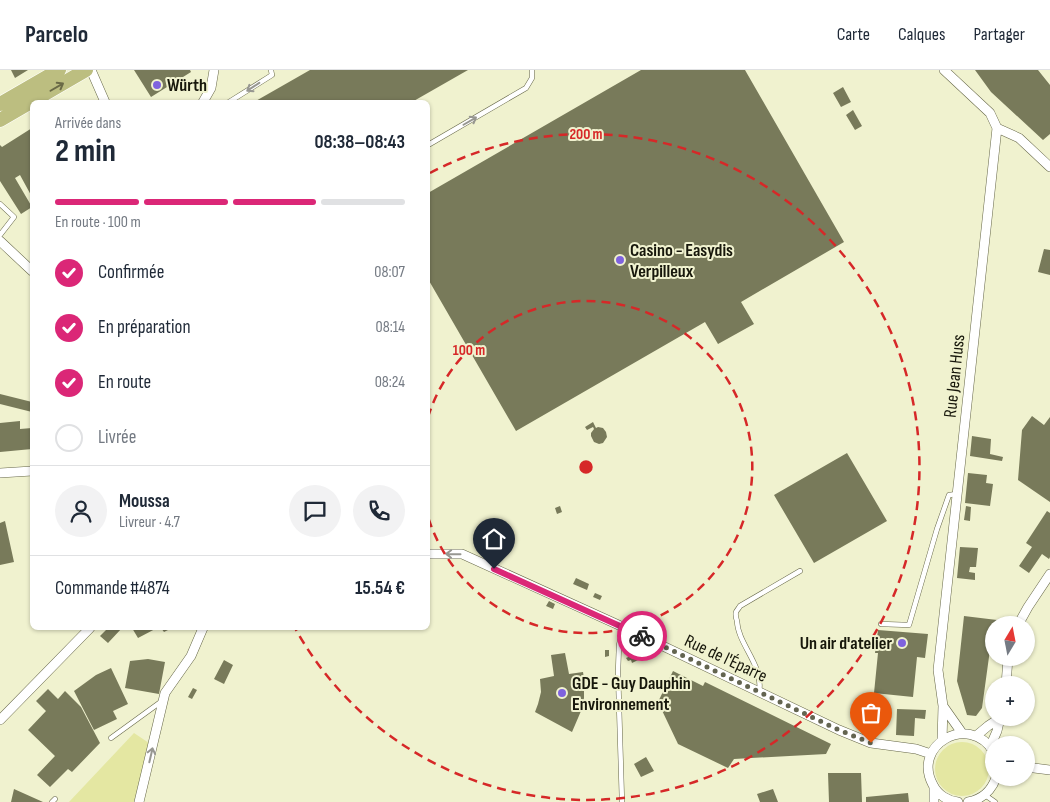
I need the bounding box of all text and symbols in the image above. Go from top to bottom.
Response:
text: Parcelo [25,20,88,49]
text: Carte [837,24,870,45]
text: Calques [898,24,945,45]
text: Partager [973,24,1025,45]
place label: Würth [167,75,207,96]
marker: Würth [151,79,163,91]
one-way arrow [50,81,64,91]
one-way arrow [246,83,260,93]
text: Arrivée dans [55,114,121,133]
one-way arrow [462,115,476,125]
text: 200 m [569,125,603,144]
text: 08:38–08:43 [315,131,405,154]
text: 2 min [55,132,116,171]
text: En route · 100 m [55,213,141,232]
place label: Casino - Easydis Verpilleux [630,240,733,282]
marker: Casino - Easydis Verpilleux [614,254,626,266]
icon: check [55,259,83,287]
text: Confirmée [98,261,164,284]
text: 08:07 [374,263,405,282]
icon: check [55,314,83,342]
text: En préparation [98,316,191,339]
text: 08:14 [376,318,405,337]
street label: Rue Jean Huss [940,333,969,419]
text: 100 m [453,341,485,360]
icon: check [55,369,83,397]
text: En route [98,371,151,394]
text: 08:24 [375,373,405,392]
text: Livrée [98,426,136,449]
centre of rings [577,458,595,476]
button: person [55,485,107,537]
button: chat [289,485,341,537]
button: phone [353,485,405,537]
text: Moussa [119,490,170,513]
text: Livreur · 4.7 [119,513,180,532]
pin [473,518,515,569]
icon: home [480,525,508,553]
one-way arrow [445,549,462,559]
text: Commande #4874 [55,577,170,600]
text: 15.54 € [355,577,405,600]
courier [617,611,667,661]
north arrow [985,616,1035,666]
map controls [985,616,1035,786]
icon: bike [628,622,656,650]
street label: Rue de l'Éparre [681,630,770,687]
place label: Un air d'atelier [800,633,892,654]
marker: Un air d'atelier [896,637,908,649]
place label: GDE - Guy Dauphin Environnement [572,673,691,715]
button: + [985,676,1035,726]
marker: GDE - Guy Dauphin Environnement [556,687,568,699]
pin [850,692,892,743]
icon: bag [857,699,885,727]
button: − [985,736,1035,786]
one-way arrow [147,747,156,763]

